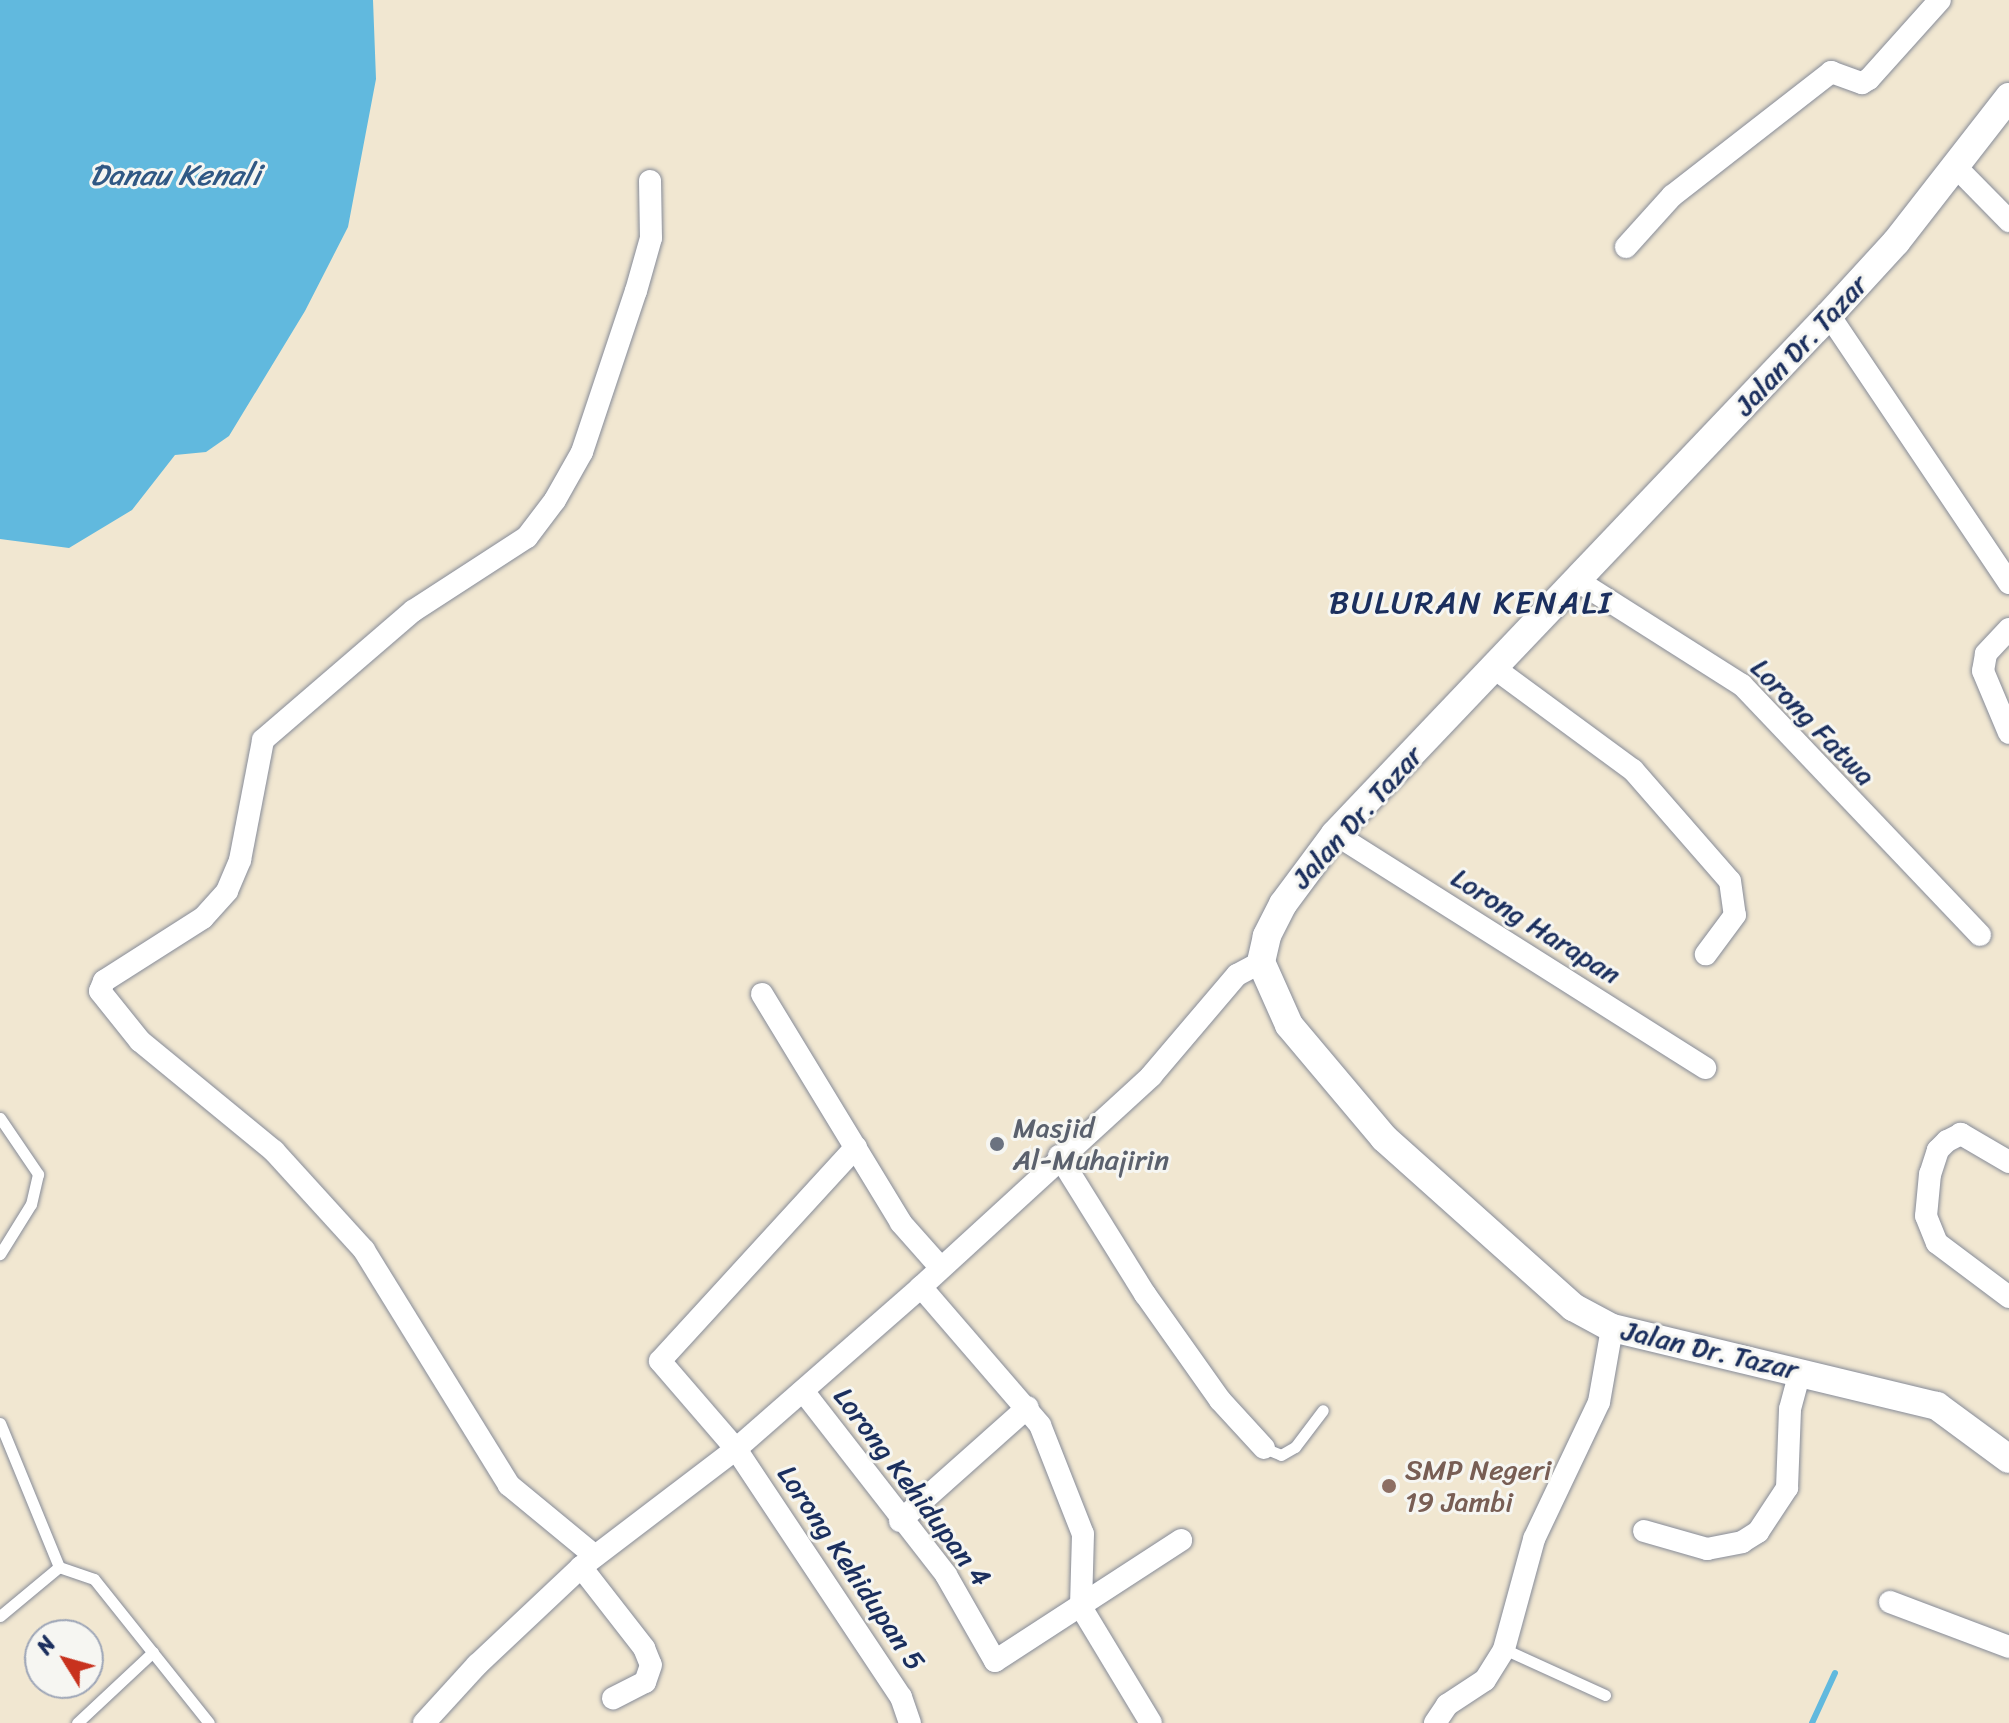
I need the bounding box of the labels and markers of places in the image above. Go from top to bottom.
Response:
place label: Masjid Al-Muhajirin [1013,1111,1169,1177]
marker: Masjid Al-Muhajirin [988,1135,1006,1153]
place label: SMP Negeri 19 Jambi [1405,1453,1551,1519]
marker: SMP Negeri 19 Jambi [1380,1477,1398,1495]

